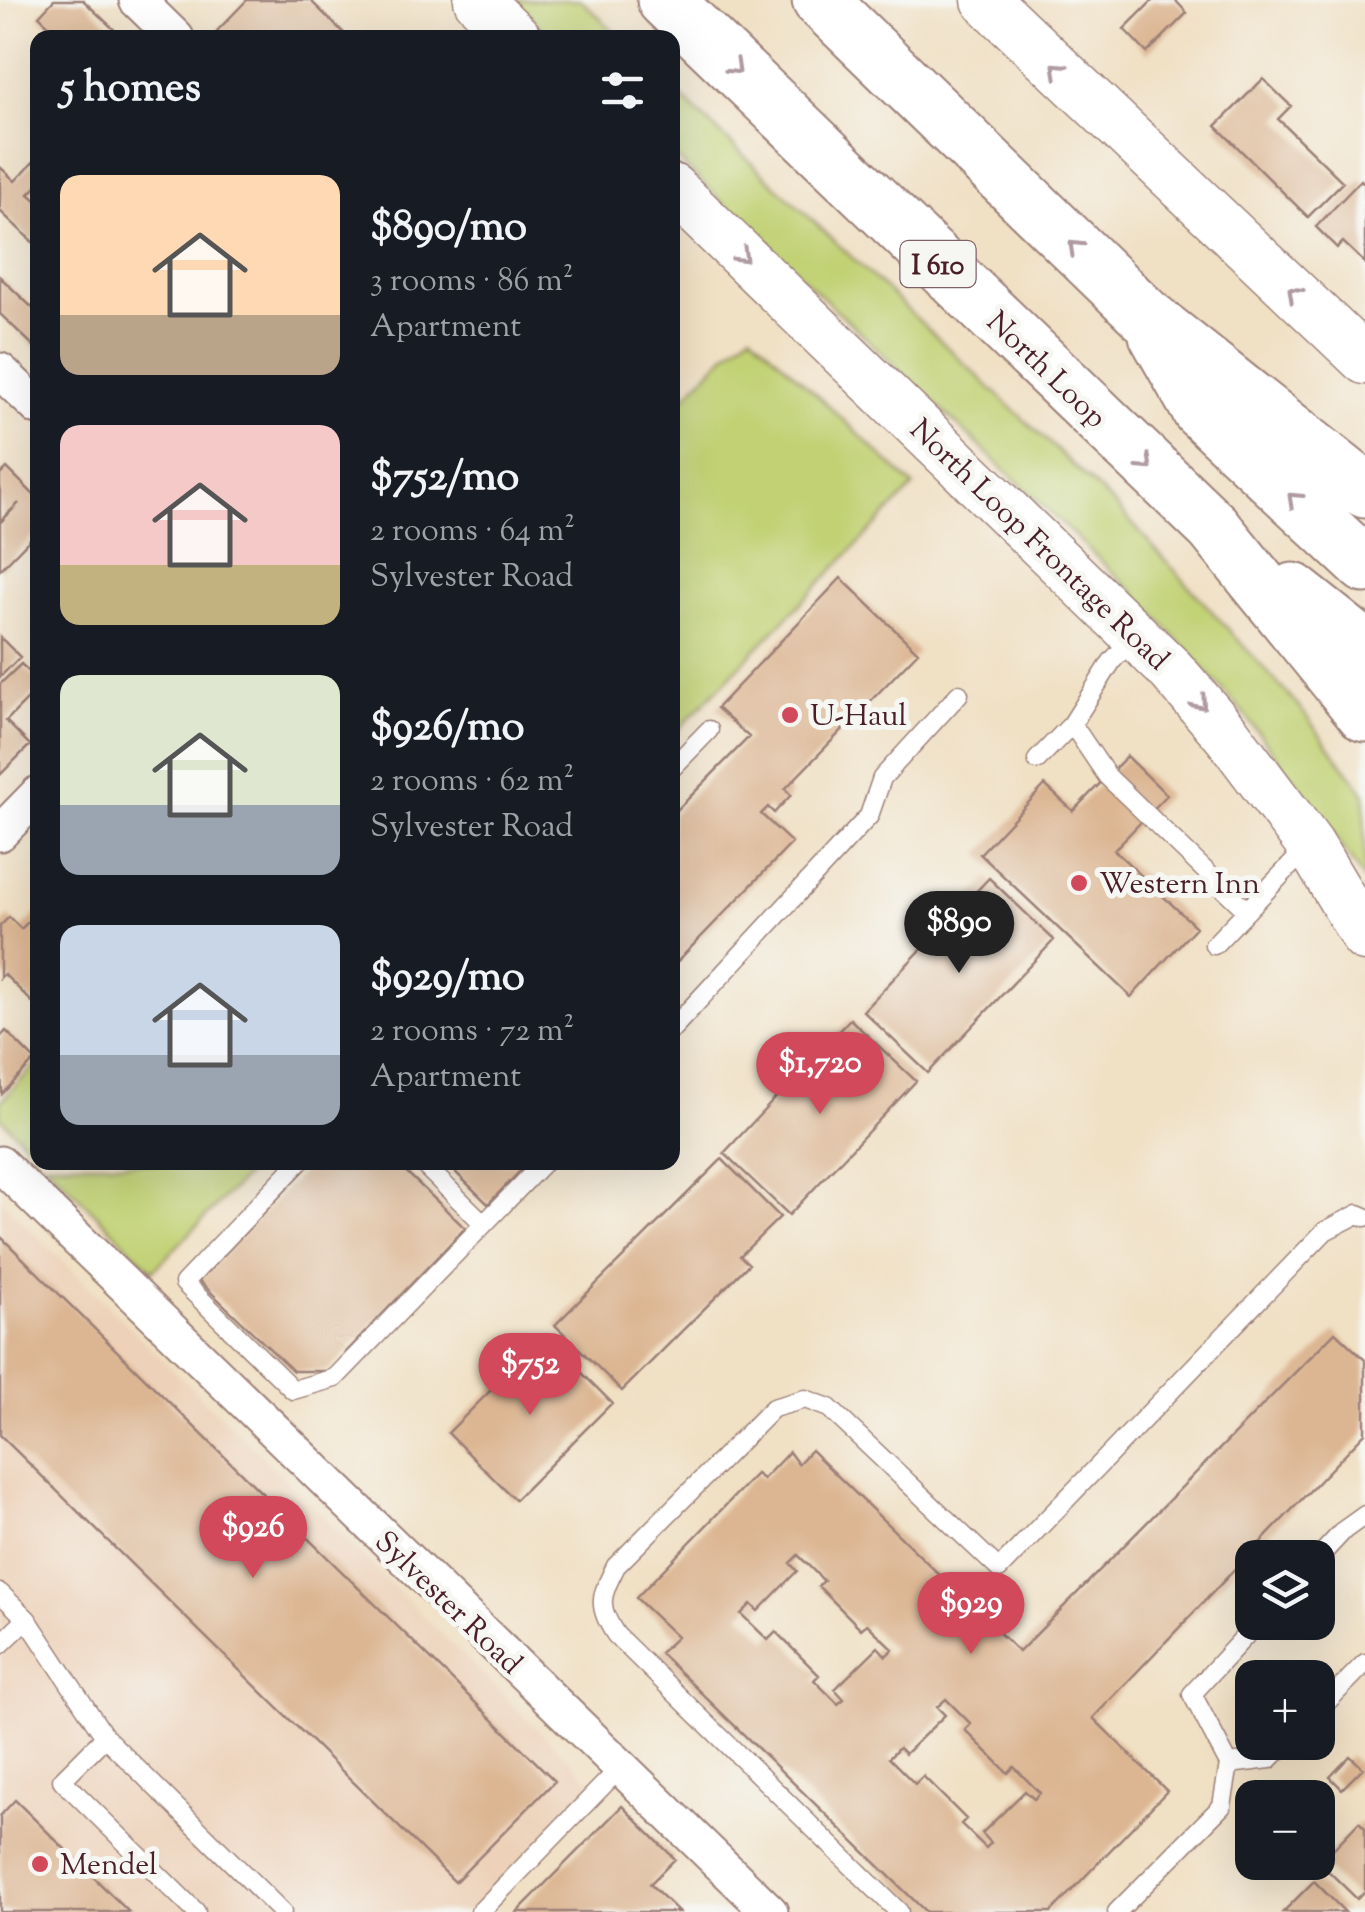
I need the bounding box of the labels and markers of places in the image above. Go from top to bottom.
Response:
place label: U-Haul [810,696,907,739]
marker: U-Haul [779,704,801,726]
place label: Western Inn [1099,864,1260,907]
marker: Western Inn [1068,872,1090,894]
pin: $890 [900,891,1018,976]
pin: $1,720 [739,1032,901,1117]
pin: $752 [471,1333,589,1418]
pin: $926 [194,1496,312,1581]
pin: $929 [912,1572,1030,1657]
place label: Mendel [60,1845,157,1888]
marker: Mendel [29,1853,51,1875]

